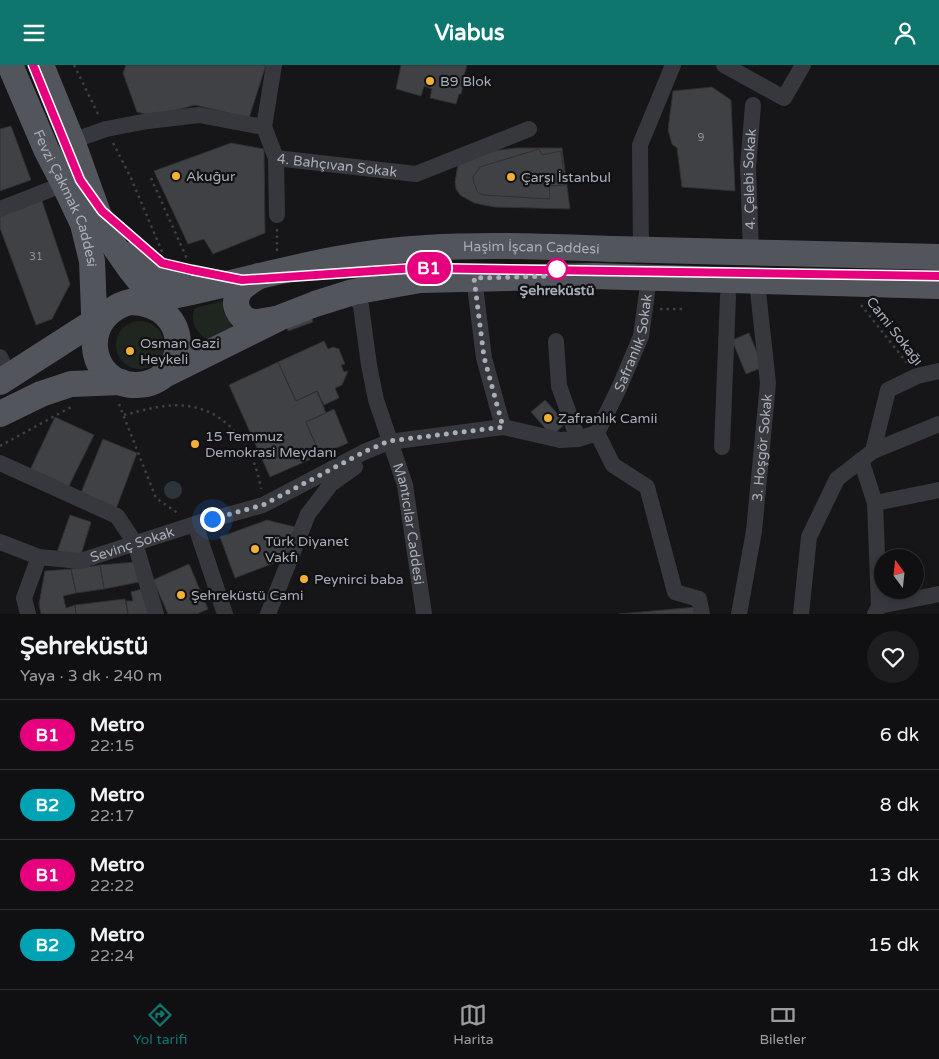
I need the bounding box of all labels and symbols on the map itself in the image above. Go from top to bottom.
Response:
place label: B9 Blok [440,73,492,90]
marker: B9 Blok [424,75,436,87]
street label: Fevzi Çakmak Caddesi [30,127,100,267]
street label: 4. Çelebi Sokak [740,128,760,230]
house number: 9 [698,131,705,144]
street label: 4. Bahçıvan Sokak [276,150,398,181]
place label: Akuğur [186,168,236,185]
place label: Çarşı İstanbul [521,169,611,186]
marker: Akuğur [170,170,182,182]
marker: Çarşı İstanbul [505,171,517,183]
street label: Haşim İşcan Caddesi [463,238,600,257]
house number: 31 [29,250,43,263]
line badge: B1 [406,252,452,284]
marker: Şehreküstü [546,258,568,280]
place label: Şehreküstü [520,282,594,299]
street label: Safranlık Sokak [610,293,656,395]
street label: Cami Sokağı [863,294,927,369]
place label: Osman Gazi Heykeli [140,335,220,368]
marker: Osman Gazi Heykeli [124,345,136,357]
street label: 3. Hoşgör Sokak [749,393,776,502]
place label: Zafranlık Camii [558,410,657,427]
marker: Zafranlık Camii [542,412,554,424]
place label: 15 Temmuz Demokrasi Meydanı [205,428,337,461]
marker: 15 Temmuz Demokrasi Meydanı [189,438,201,450]
street label: Mantıcılar Caddesi [389,461,428,586]
your location [200,507,225,532]
street label: Sevinç Sokak [88,523,177,566]
place label: Türk Diyanet Vakfı [265,533,349,566]
marker: Türk Diyanet Vakfı [249,543,261,555]
north arrow [874,549,924,599]
place label: Peynirci baba [314,571,404,588]
marker: Peynirci baba [298,573,310,585]
place label: Şehreküstü Cami [191,587,303,604]
marker: Şehreküstü Cami [175,589,187,601]

